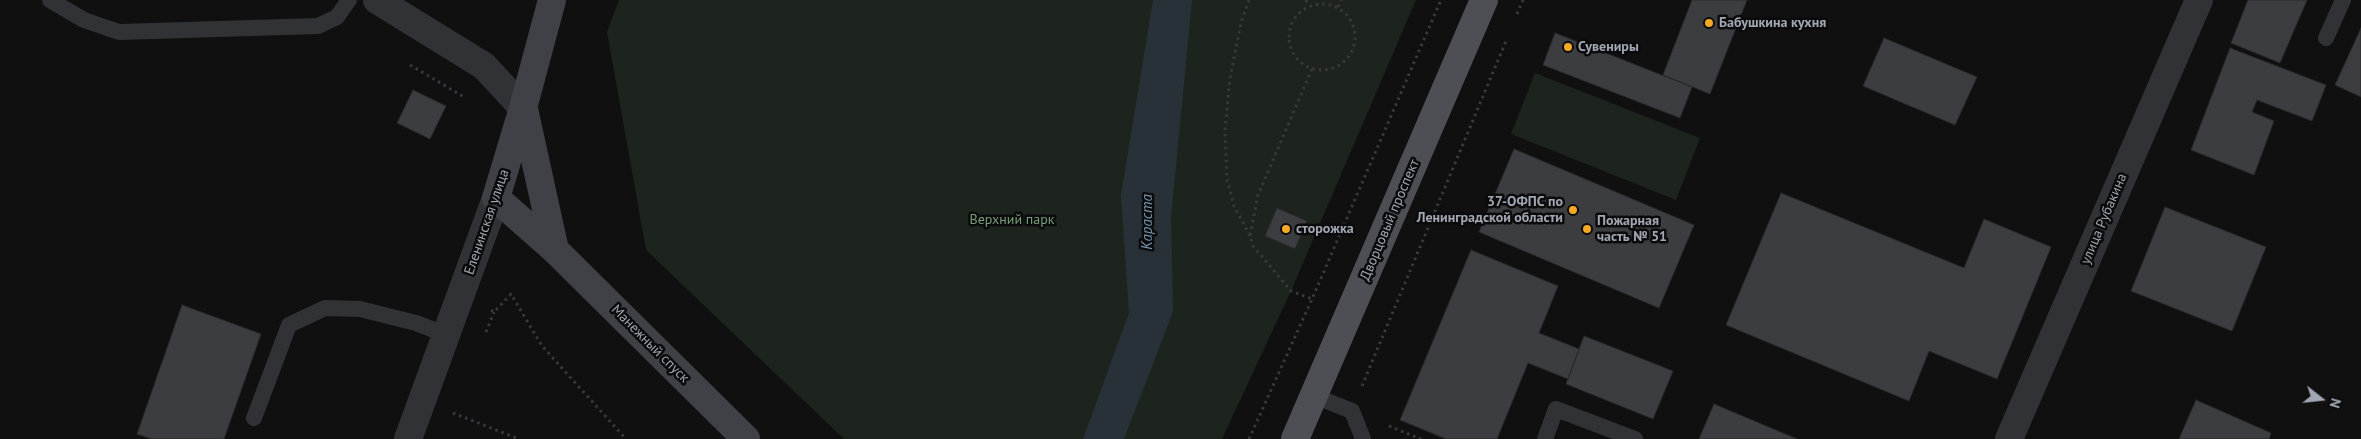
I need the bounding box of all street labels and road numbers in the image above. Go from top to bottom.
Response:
street label: Дворцовый проспект [1357,157,1423,283]
street label: Еленинская улица [461,167,513,277]
street label: улица Рубакина [2077,171,2131,267]
street label: Манежный спуск [608,302,692,386]

